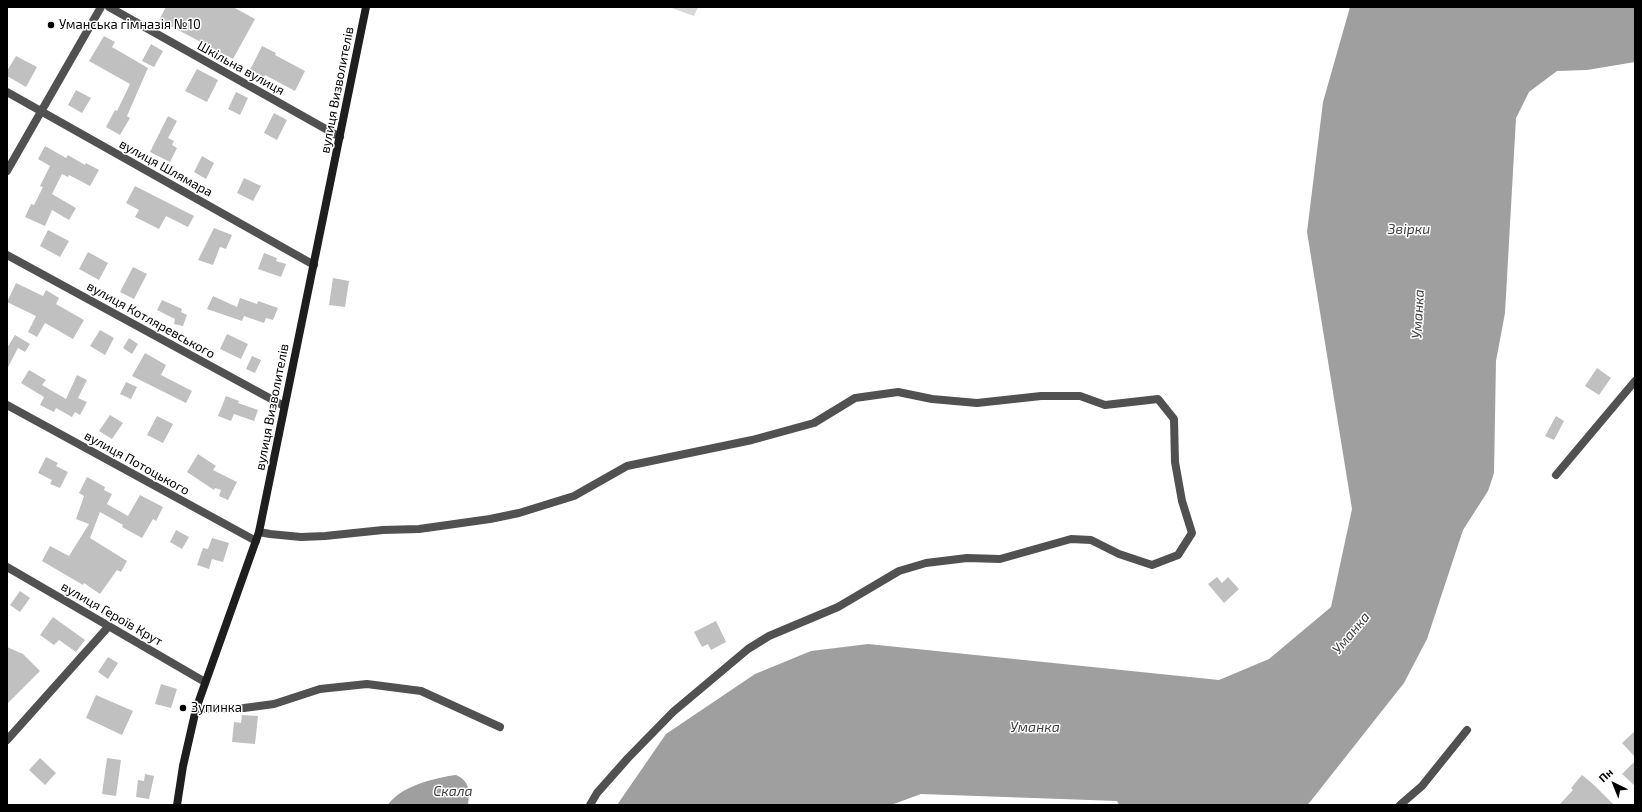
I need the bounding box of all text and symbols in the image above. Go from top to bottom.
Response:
place label: Уманська гімназія №10 [59,17,201,33]
marker: Уманська гімназія №10 [46,20,56,30]
street label: вулиця Визволителів [317,25,357,155]
street label: Шкільна вулиця [195,38,287,98]
street label: вулиця Шлямара [117,136,215,200]
water label: Звірки [1388,221,1430,237]
street label: вулиця Котляревського [84,278,218,362]
water label: Уманка [1408,289,1428,339]
street label: вулиця Визволителів [252,342,292,472]
street label: вулиця Потоцького [82,428,192,498]
street label: вулиця Героїв Крут [58,579,166,649]
water label: Уманка [1329,609,1373,657]
place label: Зупинка [191,700,242,716]
marker: Зупинка [178,703,188,713]
water label: Уманка [1010,719,1060,735]
north arrow [1594,764,1634,804]
text: Пн [1596,765,1615,784]
water label: Скала [433,783,473,799]

